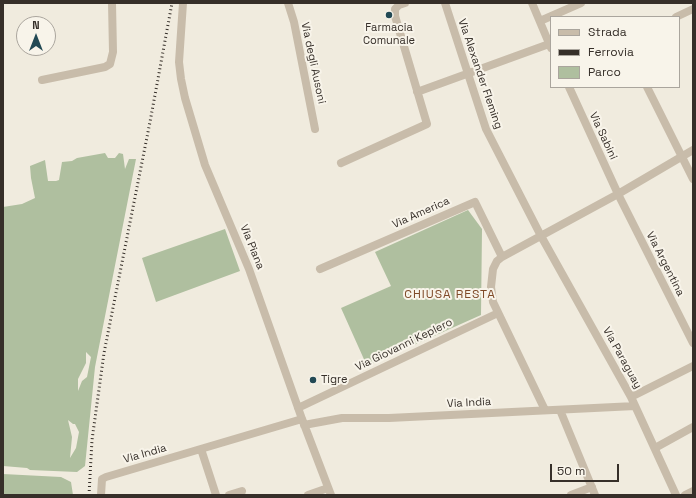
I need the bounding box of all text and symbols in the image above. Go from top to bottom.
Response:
marker: Farmacia Comunale [384,10,394,20]
north arrow [16,16,56,56]
legend [550,16,680,88]
street label: Via Alexander Fleming [455,17,505,131]
text: N [32,18,40,32]
street label: Via degli Ausoni [298,21,328,105]
place label: Farmacia Comunale [363,21,415,47]
text: Strada [588,24,627,40]
text: Ferrovia [588,44,634,60]
text: Parco [588,64,621,80]
street label: Via Sabini [586,110,620,162]
street label: Via America [390,195,452,231]
street label: Via Piana [237,223,267,271]
street label: Via Argentina [643,230,687,298]
district label: CHIUSA RESTA [404,288,496,302]
street label: Via Giovanni Keplero [353,316,455,374]
street label: Via Paraguay [600,325,644,391]
place label: Tigre [321,373,348,387]
marker: Tigre [308,375,318,385]
street label: Via India [447,395,491,411]
street label: Via India [122,442,168,466]
scale bar [552,456,621,482]
text: 50 m [557,463,585,479]

